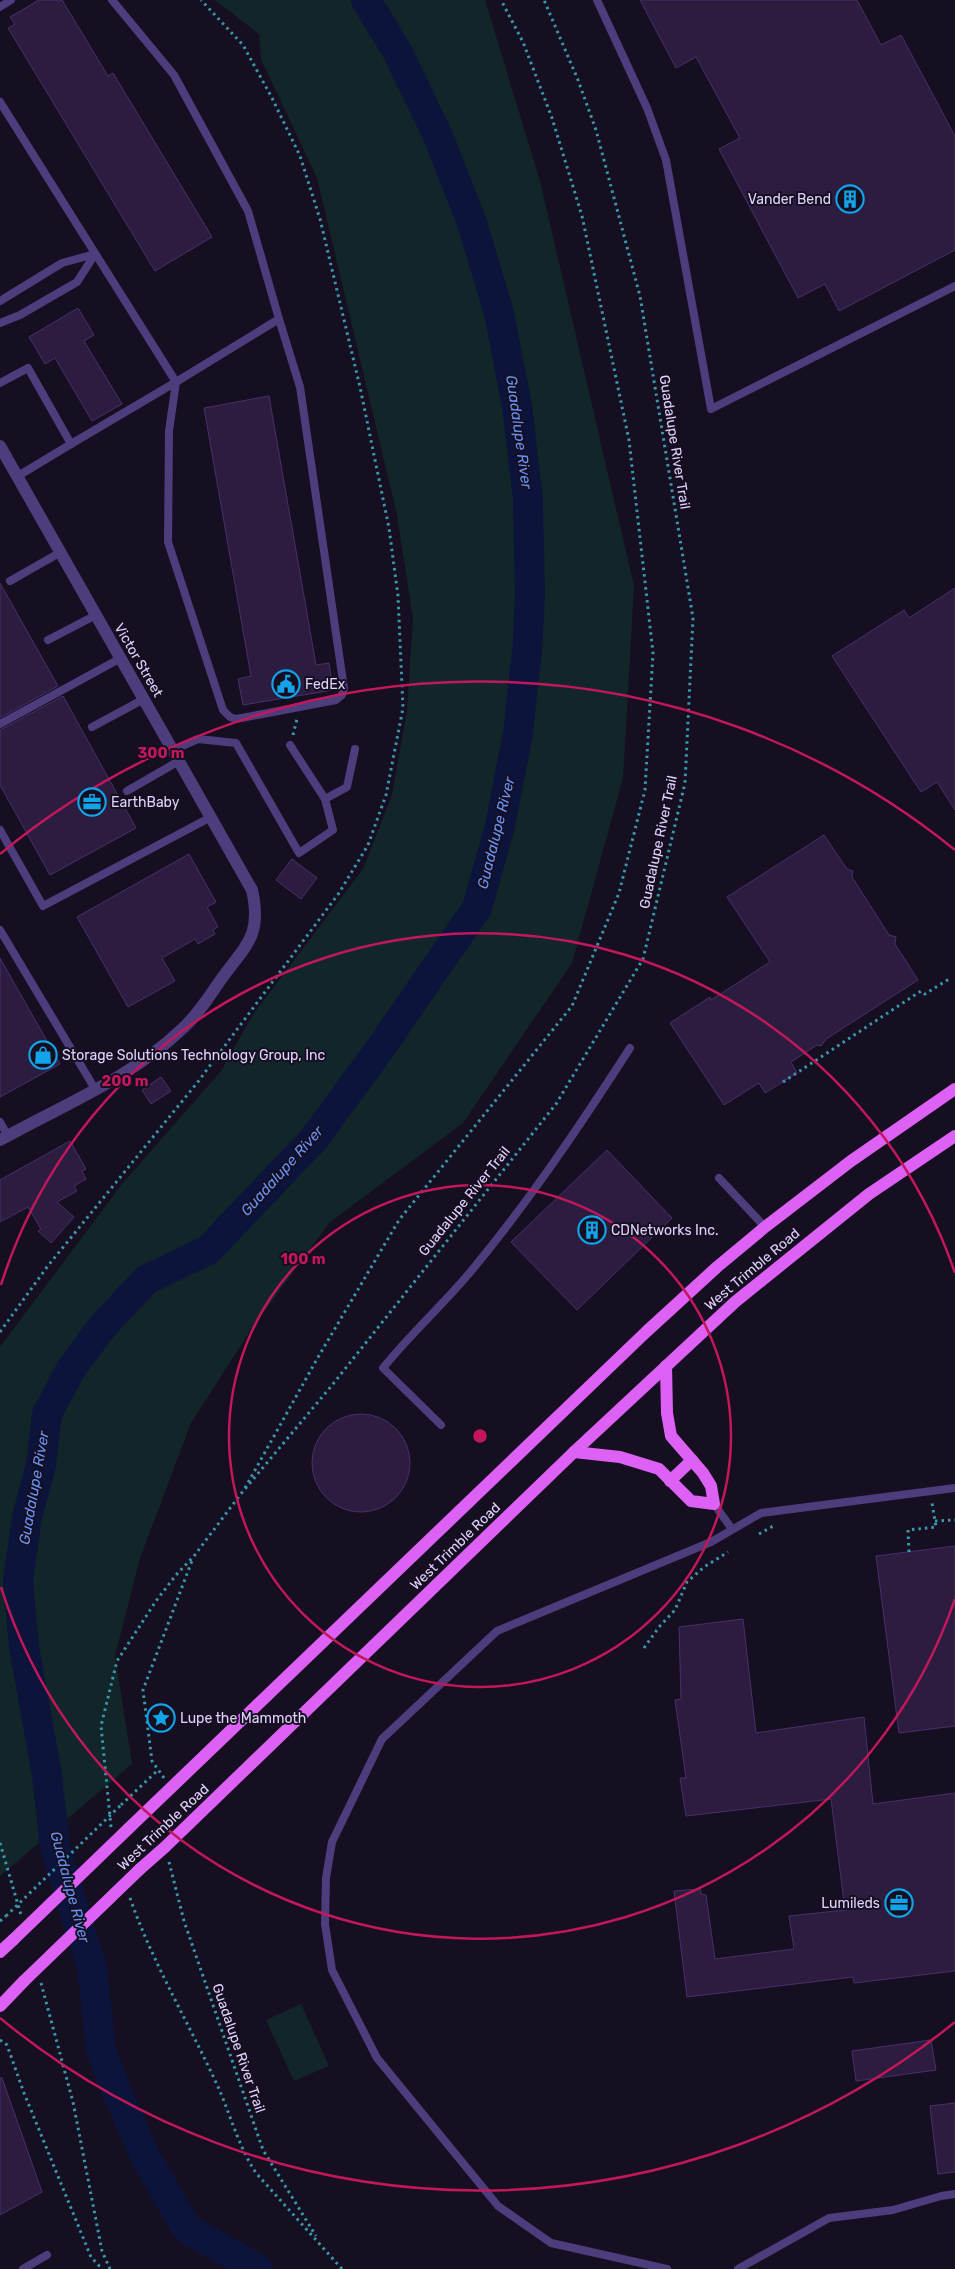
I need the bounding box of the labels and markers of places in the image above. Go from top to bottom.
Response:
building icon: Vander Bend [835,184,865,214]
place label: Vander Bend [748,191,831,208]
public building icon: FedEx [271,669,301,699]
place label: FedEx [305,676,346,693]
office icon: EarthBaby [77,787,107,817]
place label: EarthBaby [111,794,180,811]
shop icon: Storage Solutions Technology Group, Inc [28,1040,58,1070]
place label: Storage Solutions Technology Group, Inc [62,1047,326,1064]
building icon: CDNetworks Inc. [577,1215,607,1245]
place label: CDNetworks Inc. [611,1222,719,1239]
centre of rings [471,1427,489,1445]
place icon: Lupe the Mammoth [146,1703,176,1733]
place label: Lupe the Mammoth [180,1710,306,1727]
office icon: Lumileds [884,1888,914,1918]
place label: Lumileds [821,1895,880,1912]

